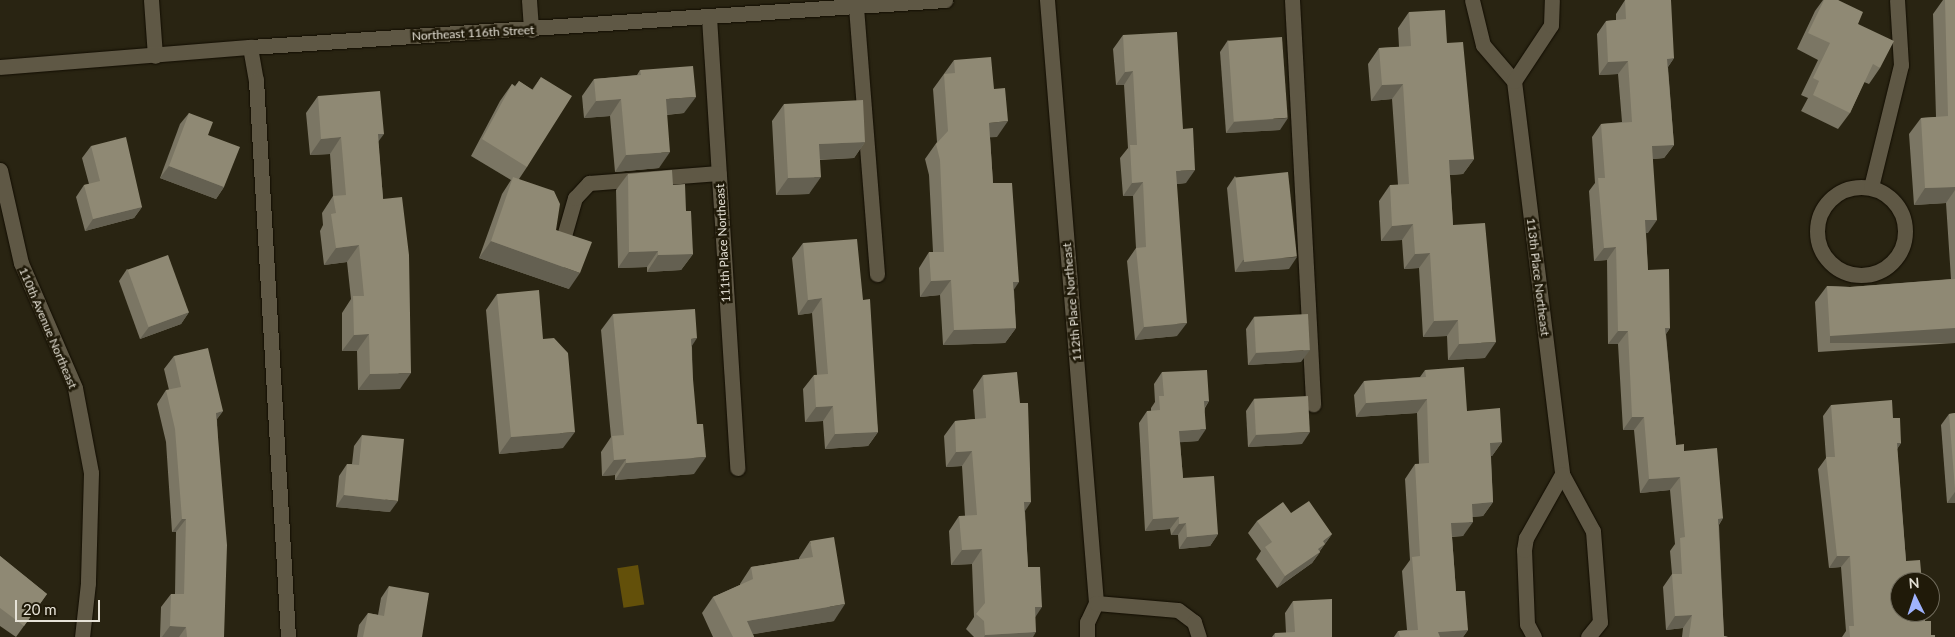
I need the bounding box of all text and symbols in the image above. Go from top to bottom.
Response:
street label: Northeast 116th Street [411,23,535,43]
street label: 111th Place Northeast [713,183,733,303]
street label: 113th Place Northeast [1524,217,1552,337]
street label: 112th Place Northeast [1060,242,1084,362]
street label: 110th Avenue Northeast [16,265,80,391]
north arrow [1890,572,1940,622]
text: N [1908,574,1920,591]
scale bar [18,590,102,622]
text: 20 m [23,600,57,618]

